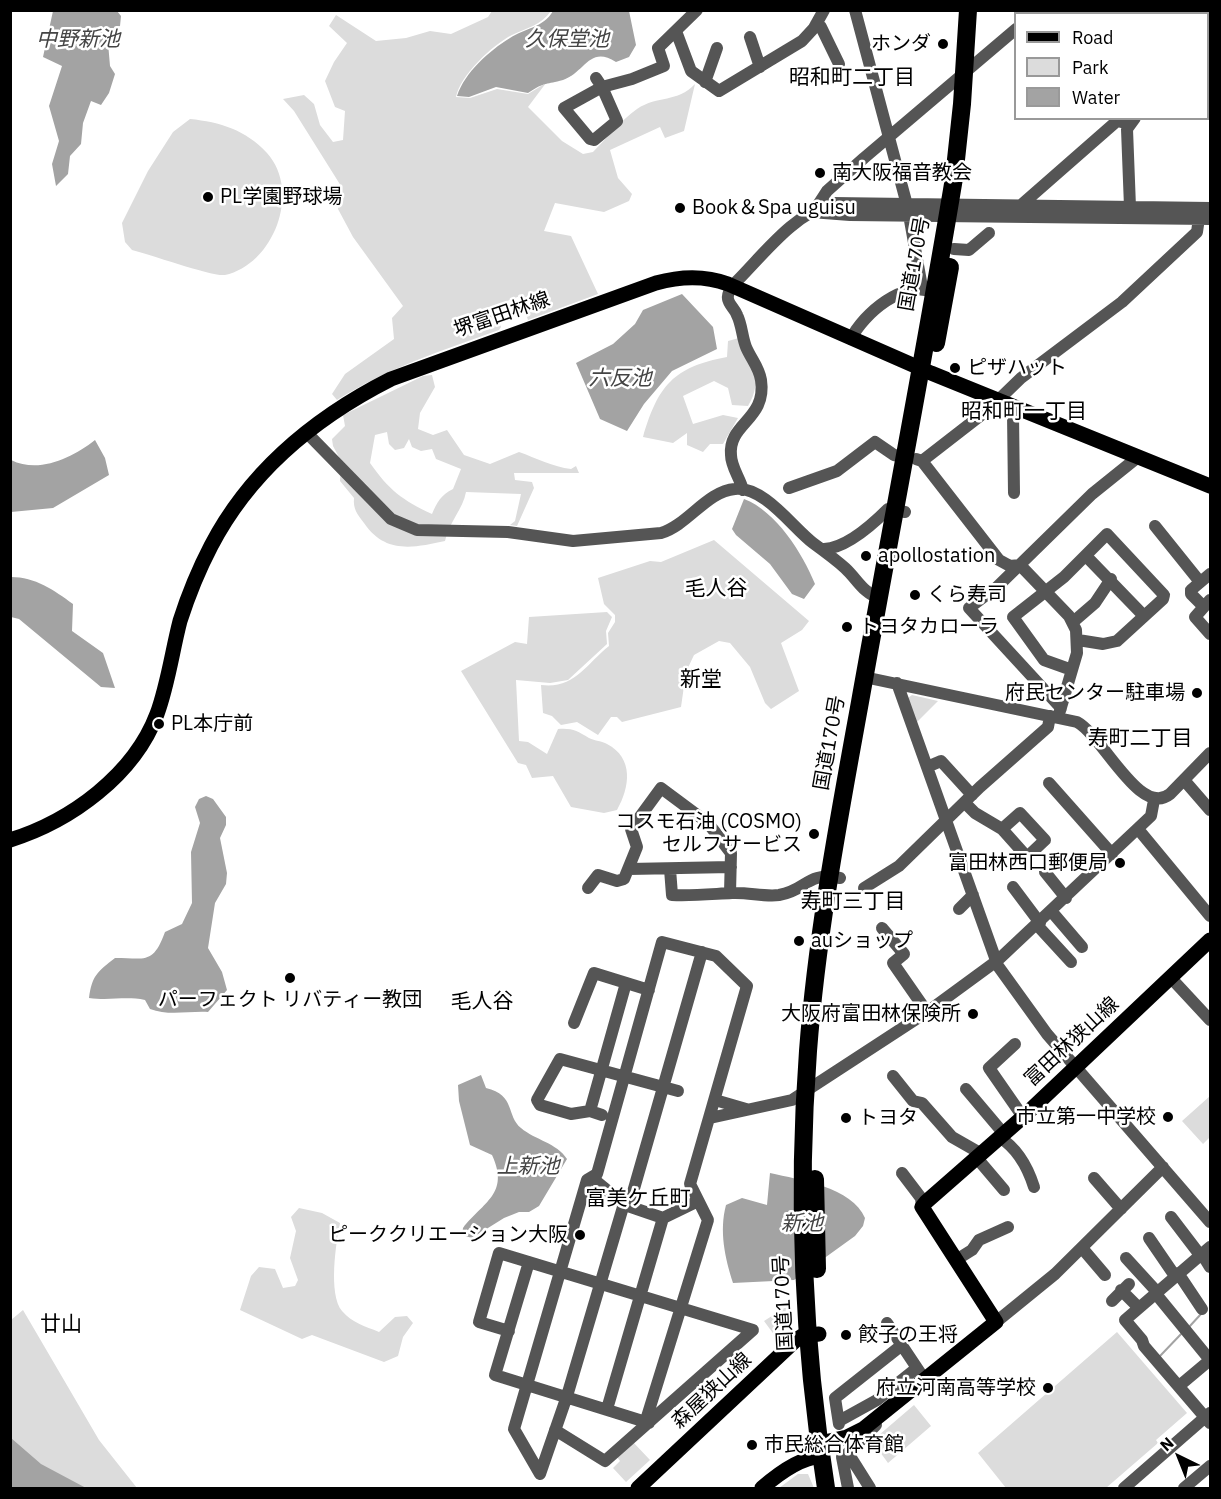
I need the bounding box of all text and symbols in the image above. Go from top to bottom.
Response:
legend [1014,12,1209,120]
text: Road [1072,26,1113,49]
water label: 中野新池 [36,27,120,53]
water label: 久保堂池 [525,27,609,53]
place label: ホンダ [871,32,931,56]
marker: ホンダ [936,37,950,51]
text: Park [1072,56,1108,79]
district label: 昭和町二丁目 [789,65,915,91]
text: Water [1072,86,1120,109]
place label: 南大阪福音教会 [832,161,972,185]
marker: 南大阪福音教会 [813,166,827,180]
place label: PL学園野球場 [220,185,342,209]
marker: PL学園野球場 [201,190,215,204]
place label: Book＆Spa uguisu [692,196,856,220]
marker: Book＆Spa uguisu [673,201,687,215]
street label: 国道170号 [895,215,935,313]
street label: 堺富田林線 [451,287,553,343]
place label: ピザハット [967,356,1067,380]
marker: ピザハット [948,361,962,375]
water label: 六反池 [589,366,651,392]
district label: 昭和町一丁目 [961,399,1087,425]
place label: apollostation [878,544,995,568]
marker: apollostation [859,549,873,563]
district label: 毛人谷 [685,576,747,602]
place label: くら寿司 [927,583,1007,607]
marker: くら寿司 [908,588,922,602]
place label: トヨタカローラ [859,615,999,639]
marker: トヨタカローラ [840,620,854,634]
district label: 新堂 [680,667,722,693]
place label: 府民センター駐車場 [1005,681,1185,705]
marker: 府民センター駐車場 [1190,686,1204,700]
street label: 国道170号 [810,694,850,792]
place label: PL本庁前 [171,712,253,736]
marker: PL本庁前 [152,717,166,731]
district label: 寿町二丁目 [1088,726,1192,752]
place label: コスモ石油 (COSMO) セルフサービス [616,810,802,857]
marker: コスモ石油 (COSMO) セルフサービス [807,827,821,841]
place label: 富田林西口郵便局 [948,851,1108,875]
marker: 富田林西口郵便局 [1113,856,1127,870]
district label: 寿町三丁目 [801,889,905,915]
place label: auショップ [811,929,913,953]
marker: auショップ [792,934,806,948]
marker: パーフェクト リバティー教団 [283,971,297,985]
place label: パーフェクト リバティー教団 [158,988,422,1012]
district label: 毛人谷 [451,989,513,1015]
street label: 富田林狭山線 [1020,992,1124,1092]
place label: 大阪府富田林保険所 [781,1002,961,1026]
marker: 大阪府富田林保険所 [966,1007,980,1021]
place label: 市立第一中学校 [1016,1105,1156,1129]
place label: トヨタ [858,1106,918,1130]
marker: 市立第一中学校 [1161,1110,1175,1124]
marker: トヨタ [839,1111,853,1125]
water label: 上新池 [497,1154,559,1180]
district label: 富美ケ丘町 [586,1186,690,1212]
water label: 新池 [781,1211,823,1237]
place label: ピーククリエーション大阪 [328,1223,568,1247]
marker: ピーククリエーション大阪 [573,1228,587,1242]
street label: 国道170号 [770,1254,798,1352]
district label: 廿山 [40,1312,82,1338]
place label: 餃子の王将 [858,1323,958,1347]
marker: 餃子の王将 [839,1328,853,1342]
street label: 森屋狭山線 [667,1348,757,1434]
place label: 府立河南高等学校 [876,1376,1036,1400]
marker: 府立河南高等学校 [1041,1381,1055,1395]
north arrow [1149,1427,1209,1487]
place label: 市民総合体育館 [764,1433,904,1457]
text: N [1156,1433,1178,1455]
marker: 市民総合体育館 [745,1438,759,1452]

